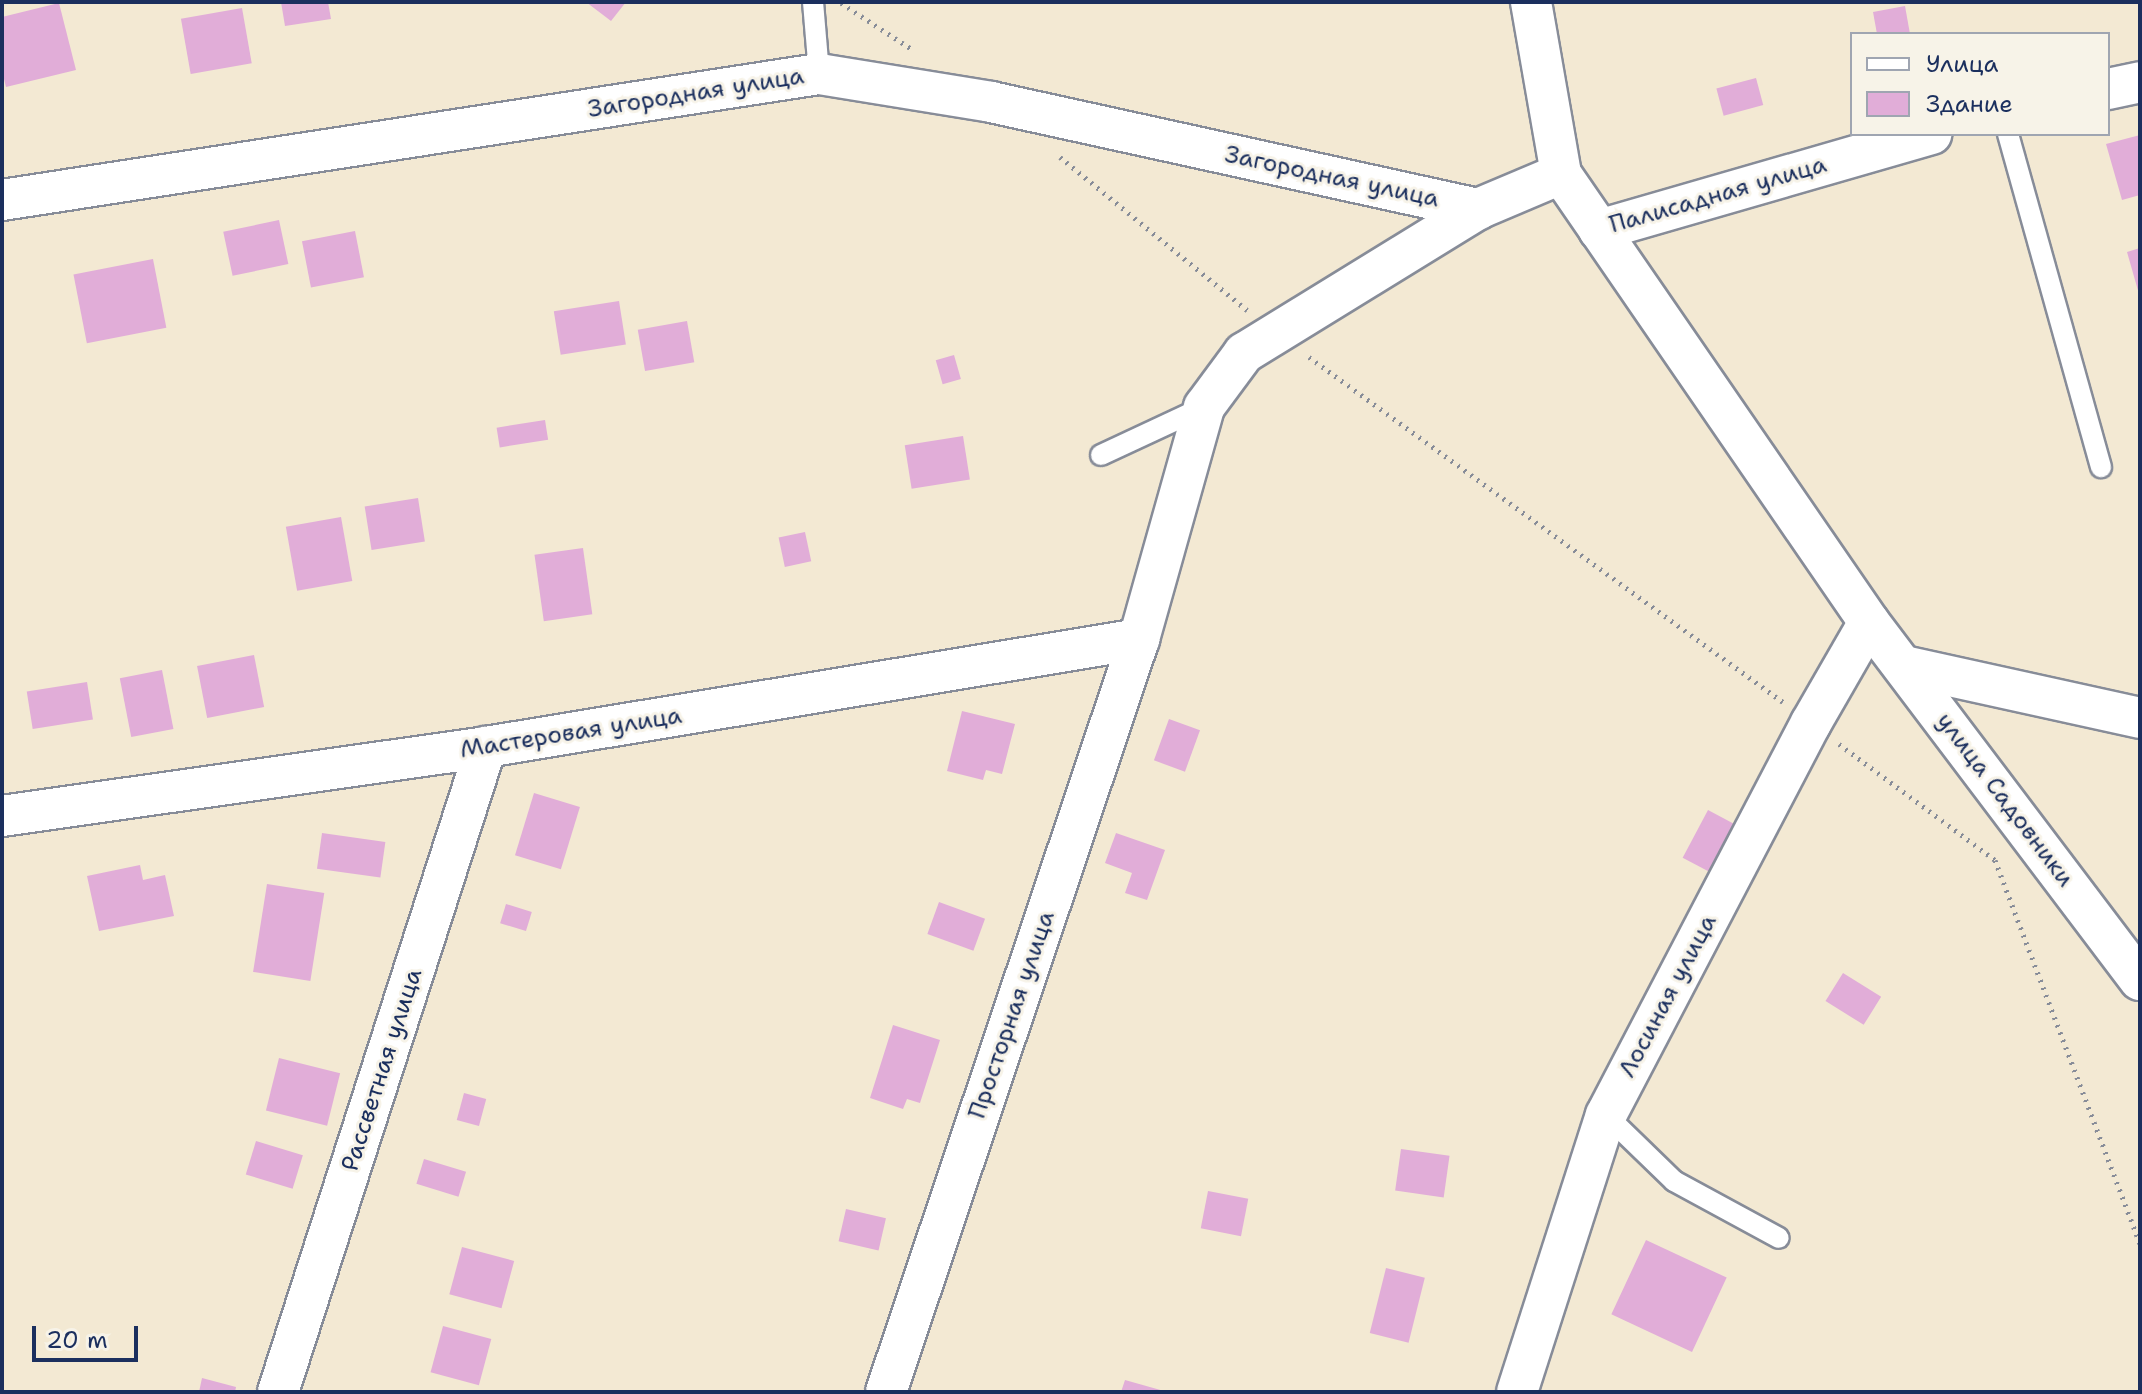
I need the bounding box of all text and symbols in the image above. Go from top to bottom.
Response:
legend [1850,32,2110,136]
text: Улица [1926,48,1999,80]
street label: Загородная улица [586,62,806,124]
text: Здание [1926,88,2013,120]
street label: Загородная улица [1222,140,1442,214]
street label: Палисадная улица [1606,150,1830,240]
street label: Мастеровая улица [458,701,684,765]
street label: улица Садовники [1930,707,2080,893]
street label: Просторная улица [963,907,1061,1123]
street label: Лосиная улица [1613,910,1723,1082]
street label: Рассветная улица [336,965,428,1175]
scale bar [36,1310,142,1360]
text: 20 m [46,1324,108,1356]

